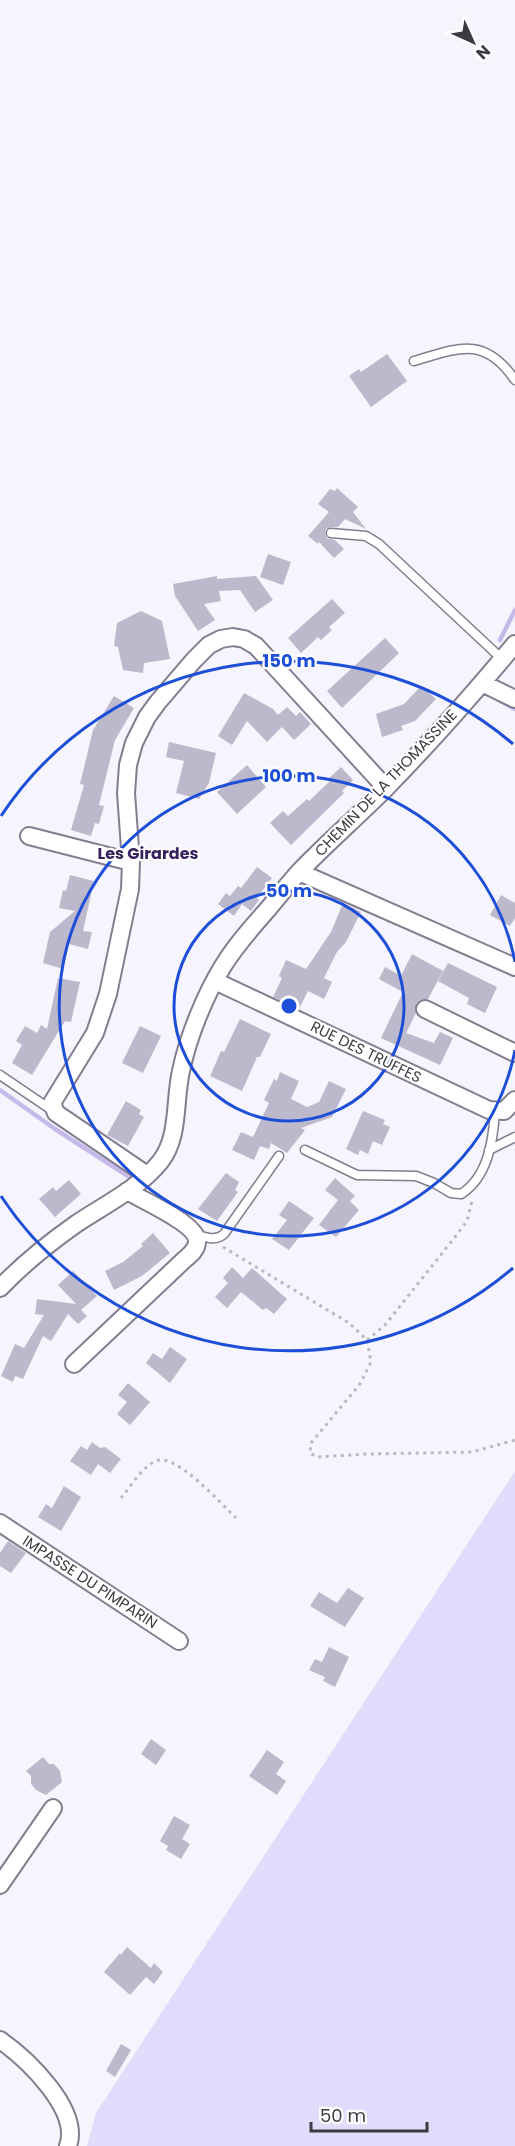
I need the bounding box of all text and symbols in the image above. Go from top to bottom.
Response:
north arrow [443,12,503,72]
text: N [471,40,496,65]
text: 150 m [262,648,316,673]
street label: CHEMIN DE LA THOMASSINE [310,705,461,861]
text: 100 m [262,763,316,788]
district label: Les Girardes [98,842,199,865]
text: 50 m [266,878,312,903]
centre of rings [279,996,299,1016]
street label: RUE DES TRUFFES [307,1016,425,1088]
street label: IMPASSE DU PIMPARIN [19,1530,162,1633]
scale bar [311,2095,426,2133]
text: 50 m [320,2103,366,2128]

